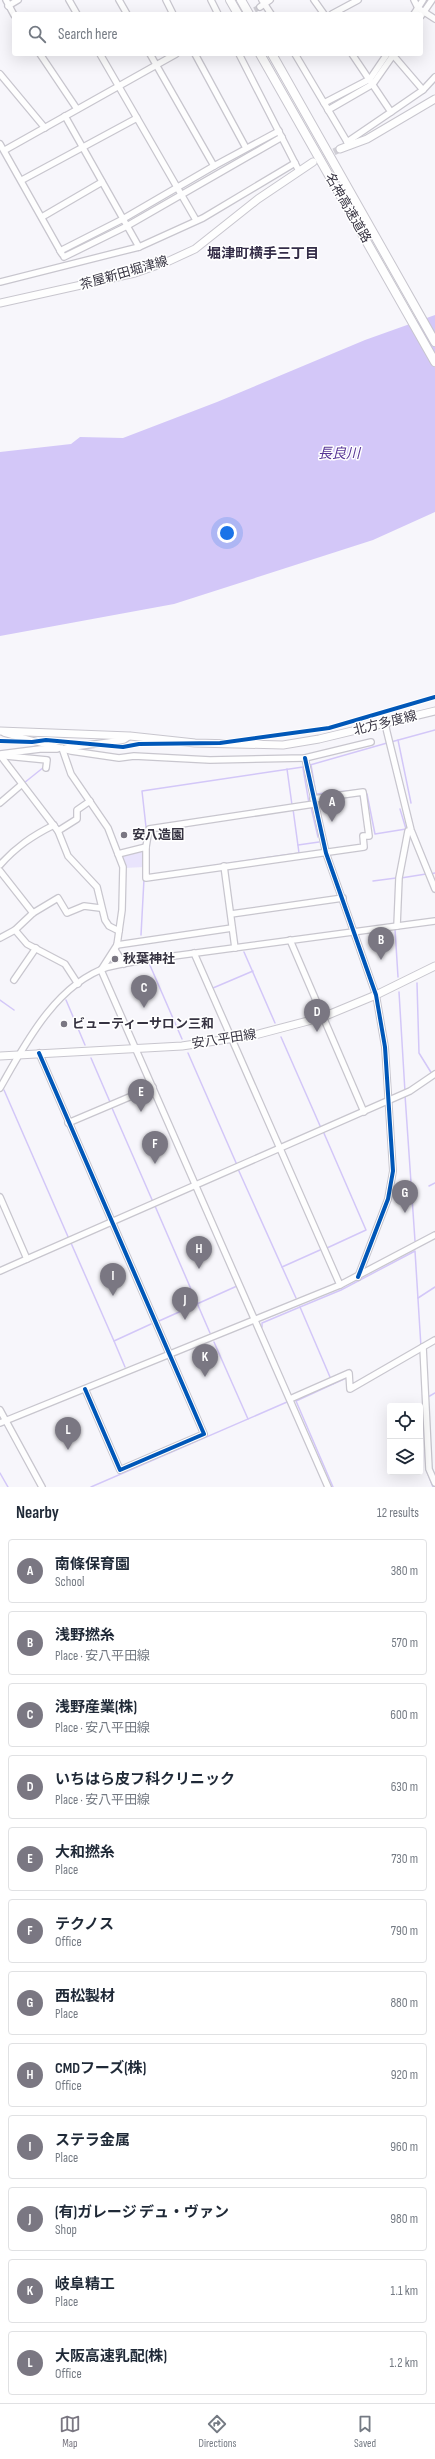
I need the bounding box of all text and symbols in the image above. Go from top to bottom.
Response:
search box [12,12,423,56]
icon: search [26,23,48,45]
text: Search here [58,25,118,44]
street label: 名神高速道路 [322,170,374,246]
district label: 堀津町横手三丁目 [207,245,319,262]
street label: 茶屋新田堀津線 [78,253,170,293]
water label: 長良川 [318,445,362,462]
your location [217,523,237,543]
street label: 北方多度線 [352,707,418,739]
pin: A [319,789,345,822]
place label: 安八造園 [132,827,184,843]
marker: 安八造園 [119,830,129,840]
pin: B [368,927,394,960]
place label: 秋葉神社 [123,951,175,967]
marker: 秋葉神社 [110,954,120,964]
pin: C [131,975,157,1008]
pin: D [304,999,330,1032]
place label: ビューティーサロン三和 [72,1016,214,1032]
marker: ビューティーサロン三和 [59,1019,69,1029]
street label: 安八平田線 [191,1026,257,1052]
pin: E [128,1079,154,1112]
pin: F [142,1131,168,1164]
pin: G [392,1180,418,1213]
pin: H [186,1236,212,1269]
pin: I [100,1263,126,1296]
pin: J [172,1287,198,1320]
pin: K [192,1344,218,1377]
map controls [387,1403,423,1475]
button: locate [387,1403,423,1439]
pin: L [55,1417,81,1450]
button: layers [387,1439,423,1475]
text: Nearby [16,1503,59,1523]
text: 12 results [377,1505,419,1521]
text: 南條保育園 [55,1555,130,1574]
text: A [27,1563,33,1579]
text: 380 m [391,1563,418,1579]
text: School [55,1574,85,1590]
text: 浅野撚糸 [55,1626,115,1645]
text: B [27,1635,33,1651]
text: 570 m [391,1635,418,1651]
text: Place · 安八平田線 [55,1648,150,1664]
text: 浅野産業(株) [55,1698,137,1717]
text: C [27,1707,33,1723]
text: 600 m [390,1707,418,1723]
text: Place · 安八平田線 [55,1720,150,1736]
text: いちはら皮フ科クリニック [55,1770,235,1789]
text: D [27,1779,33,1795]
text: 630 m [391,1779,418,1795]
text: Place · 安八平田線 [55,1792,150,1808]
text: 大和撚糸 [55,1843,115,1862]
text: E [27,1851,33,1867]
text: 730 m [391,1851,418,1867]
text: Place [55,1862,78,1878]
text: テクノス [55,1915,114,1934]
text: F [27,1923,33,1939]
text: 790 m [391,1923,418,1939]
text: Office [55,1934,82,1950]
text: 西松製材 [55,1987,115,2006]
text: G [27,1995,33,2011]
text: 880 m [390,1995,418,2011]
text: Place [55,2006,78,2022]
text: CMDフーズ(株) [55,2059,146,2078]
text: H [27,2067,33,2083]
text: 920 m [391,2067,418,2083]
text: Office [55,2078,82,2094]
text: ステラ金属 [55,2131,130,2150]
text: I [29,2139,31,2155]
text: 960 m [390,2139,418,2155]
text: Place [55,2150,78,2166]
text: (有)ガレージ デュ・ヴァン [55,2203,229,2222]
text: J [29,2211,31,2227]
text: 980 m [390,2211,418,2227]
text: Shop [55,2222,77,2238]
text: 岐阜精工 [55,2275,115,2294]
text: K [27,2283,33,2299]
text: 1.1 km [391,2283,418,2299]
text: Place [55,2294,78,2310]
text: 大阪高速乳配(株) [55,2347,167,2366]
text: L [27,2355,33,2371]
text: 1.2 km [389,2355,418,2371]
text: Office [55,2366,82,2382]
tab: Map [59,2413,81,2450]
tab: Directions [199,2413,236,2450]
tab: Saved [354,2413,376,2450]

